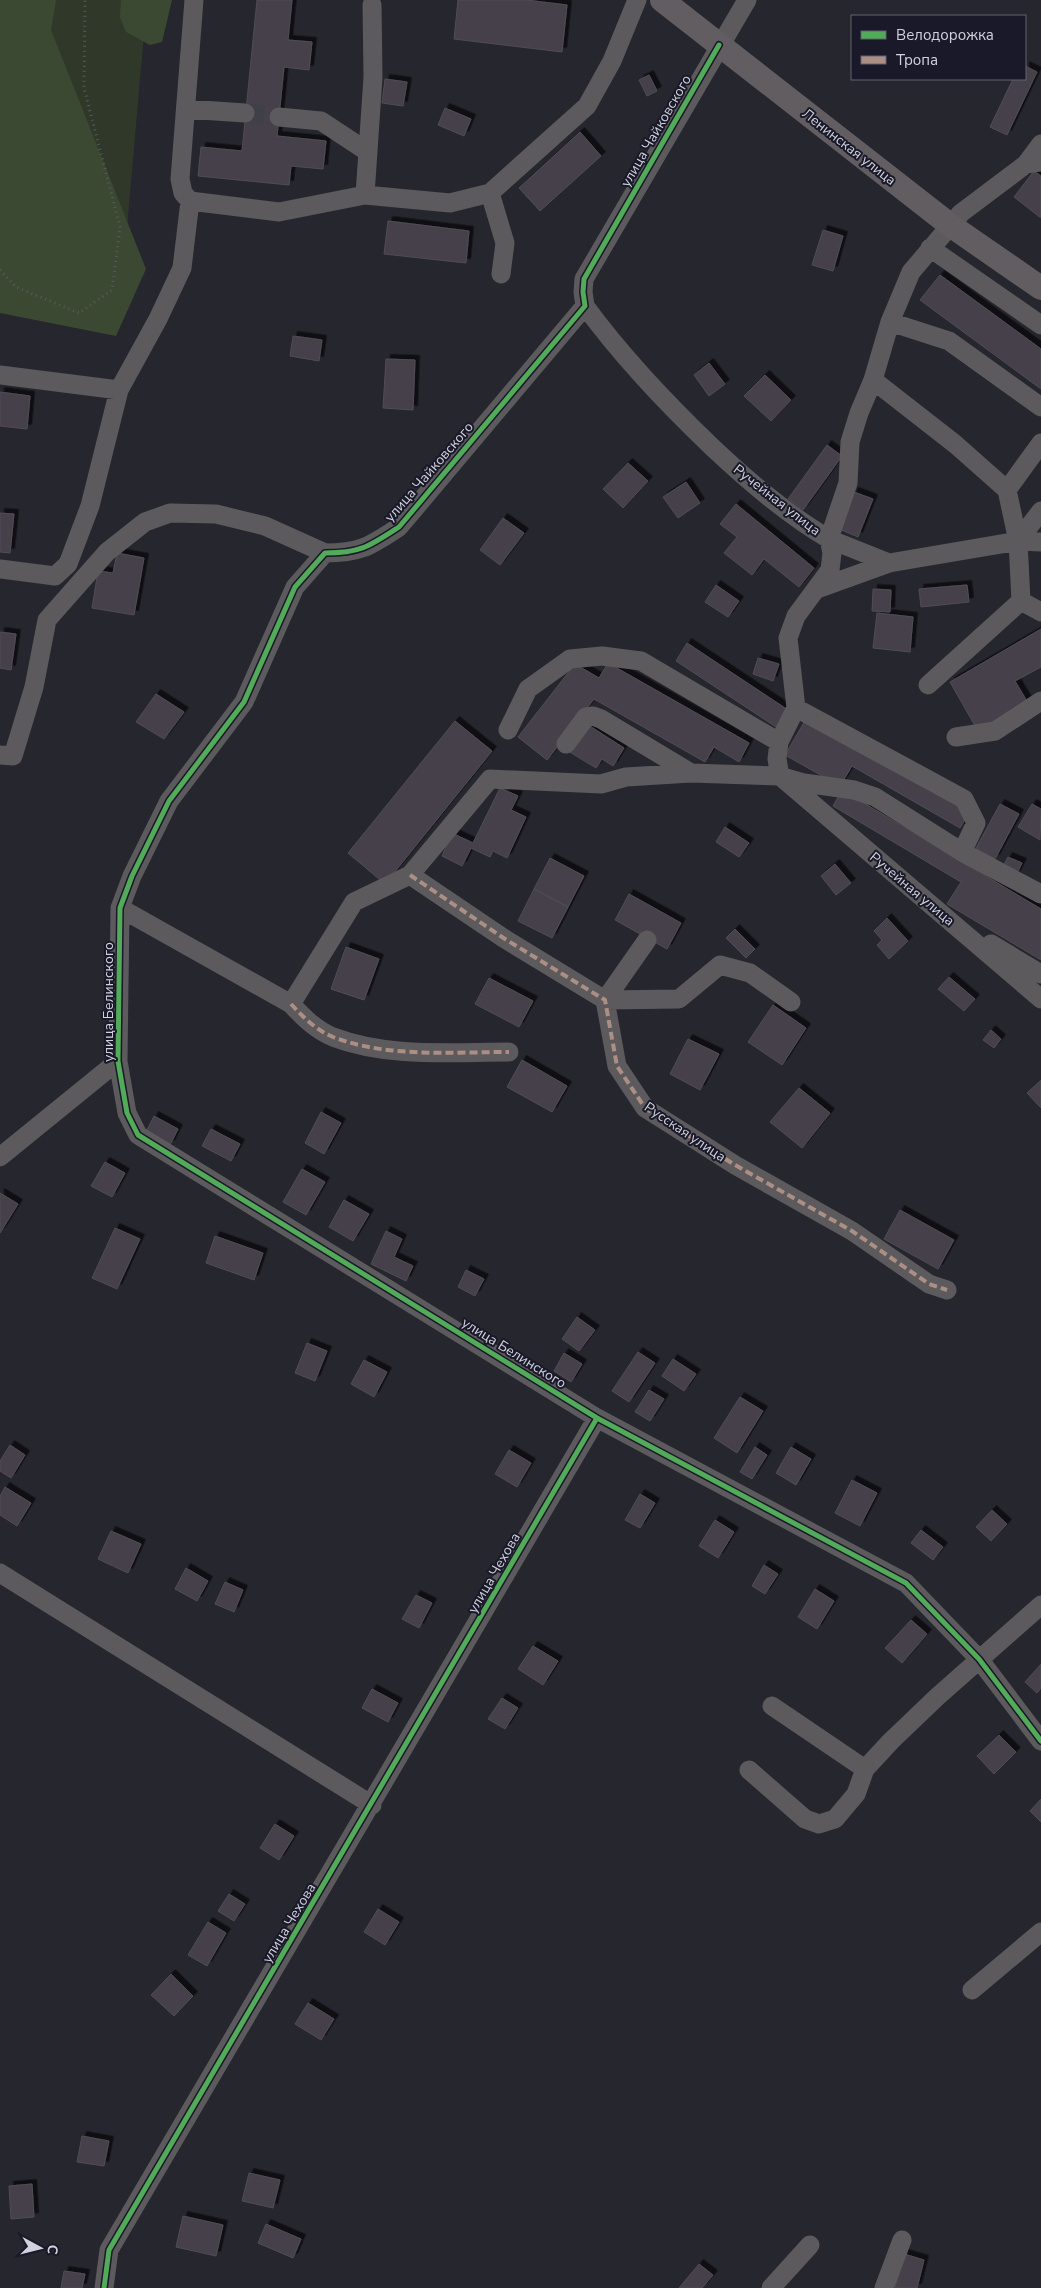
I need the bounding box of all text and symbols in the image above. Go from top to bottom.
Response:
legend [851,15,1026,80]
text: Велодорожка [896,25,994,45]
text: Тропа [896,50,938,70]
street label: улица Чайковского [616,71,696,191]
street label: Ленинская улица [798,104,900,190]
street label: улица Чайковского [380,418,478,526]
street label: Ручейная улица [730,460,824,540]
street label: Ручейная улица [865,848,959,930]
street label: улица Белинского [99,942,118,1062]
street label: Русская улица [641,1098,729,1166]
street label: улица Белинского [458,1313,570,1393]
street label: улица Чехова [463,1529,525,1617]
street label: улица Чехова [258,1880,320,1966]
north arrow [15,2223,65,2273]
text: С [42,2244,62,2256]

